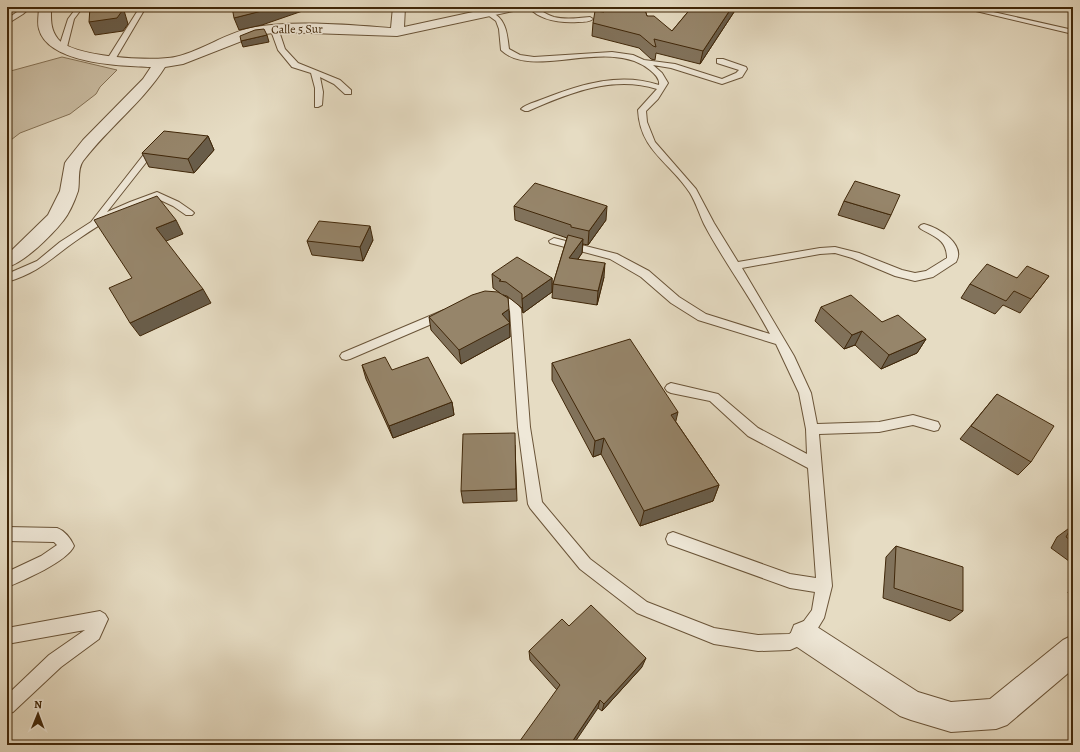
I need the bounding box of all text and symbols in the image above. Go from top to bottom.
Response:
street label: Calle 5 Sur [271,21,323,37]
north arrow [18,694,58,734]
text: N [34,697,42,712]

